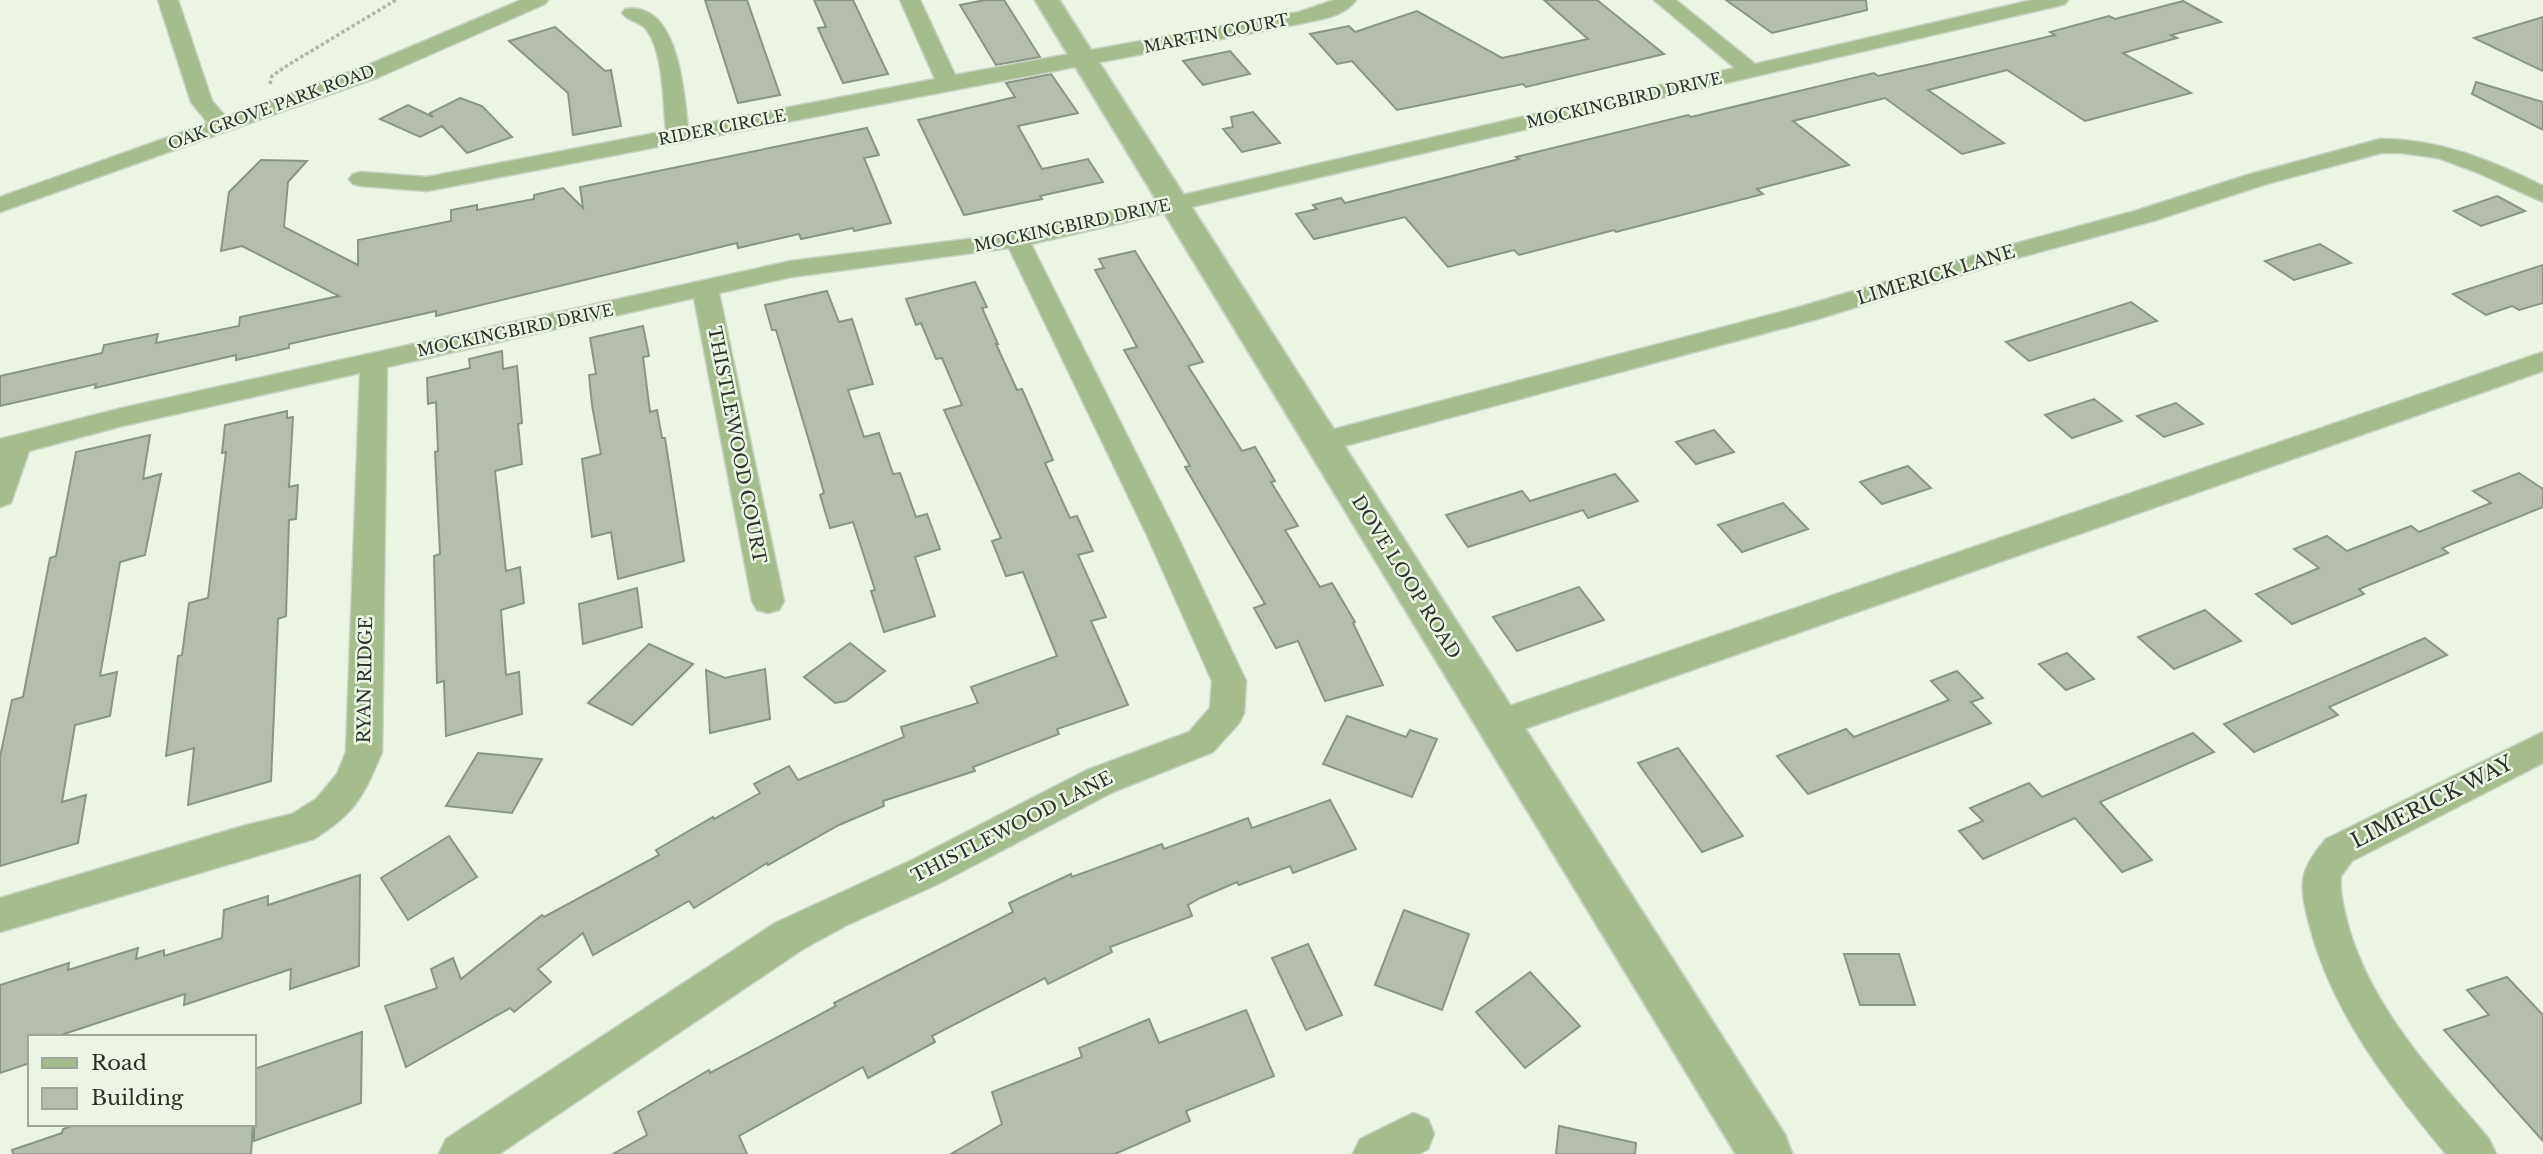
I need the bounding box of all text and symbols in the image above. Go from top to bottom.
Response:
street label: MARTIN COURT [1142,9,1290,57]
street label: OAK GROVE PARK ROAD [165,60,377,154]
street label: MOCKINGBIRD DRIVE [1524,68,1724,132]
street label: RIDER CIRCLE [657,105,787,149]
street label: MOCKINGBIRD DRIVE [972,194,1172,256]
street label: LIMERICK LANE [1854,240,2018,310]
street label: MOCKINGBIRD DRIVE [415,299,615,361]
street label: THISTLEWOOD COURT [703,325,771,566]
street label: DOVE LOOP ROAD [1347,491,1465,663]
street label: RYAN RIDGE [353,616,377,744]
street label: LIMERICK WAY [2347,750,2518,854]
street label: THISTLEWOOD LANE [908,767,1116,887]
legend [28,1035,256,1126]
text: Road [91,1050,147,1076]
text: Building [91,1085,184,1111]

